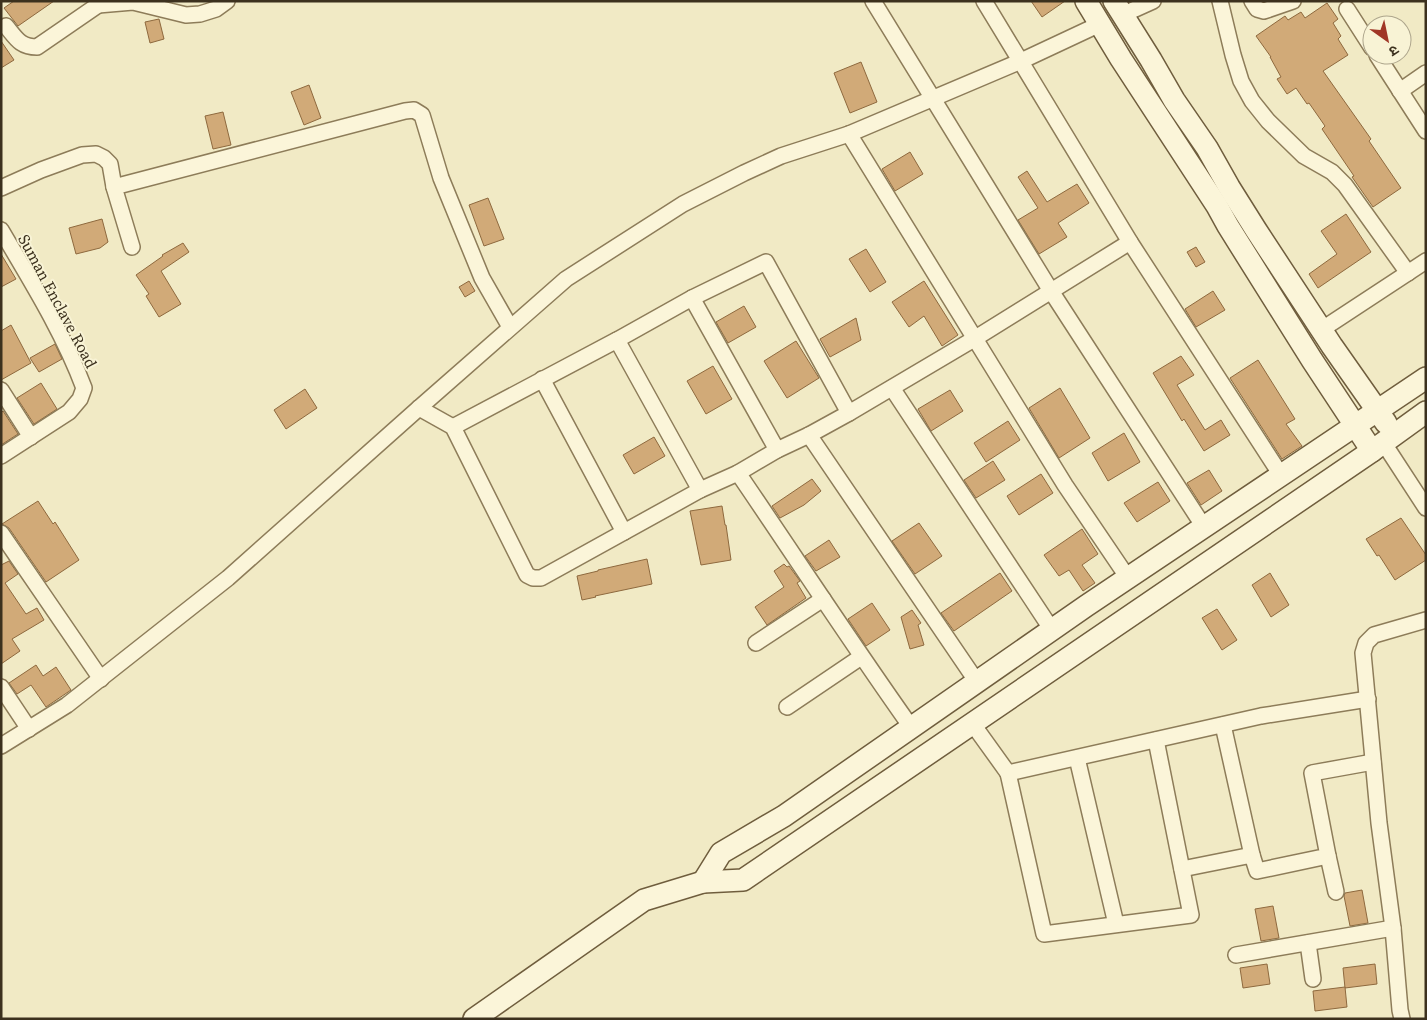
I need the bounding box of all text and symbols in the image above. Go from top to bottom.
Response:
north arrow [1362,15,1412,65]
text: उ [1385,40,1403,62]
street label: Suman Enclave Road [13,230,103,372]

